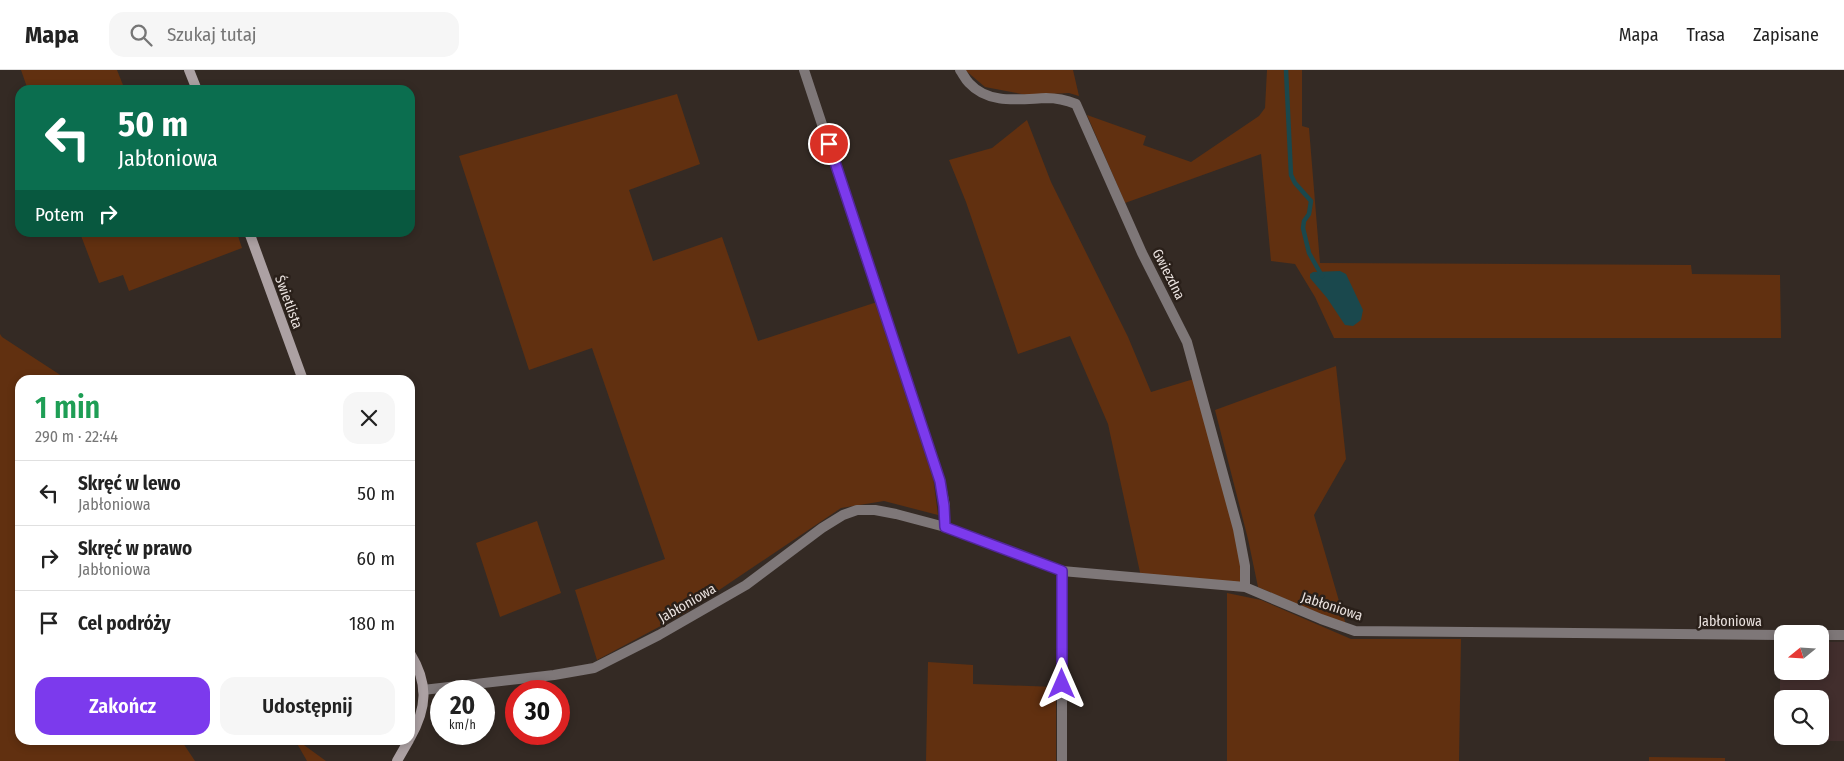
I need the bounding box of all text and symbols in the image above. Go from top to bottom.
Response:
search box [109,12,459,57]
text: Mapa [25,21,79,49]
icon: search [127,21,155,49]
text: Szukaj tutaj [167,23,257,46]
text: Mapa [1619,24,1658,46]
text: Trasa [1686,24,1725,46]
text: Zapisane [1753,24,1819,46]
text: 50 m [118,103,188,145]
icon: left [35,105,100,170]
pin [808,123,850,165]
icon: arrive [815,130,843,158]
text: Jabłoniowa [118,145,218,172]
icon: right [94,200,122,228]
text: Potem [35,203,84,226]
street label: Gwiezdna [1149,246,1189,303]
street label: Świetlista [271,273,307,331]
text: 1 min [35,390,100,426]
button: close [343,392,395,444]
text: 290 m · 22:44 [35,427,118,446]
text: Skręć w lewo [78,472,181,495]
icon: left [35,479,63,507]
text: 50 m [357,482,395,505]
text: Jabłoniowa [78,495,151,514]
text: Skręć w prawo [78,537,192,560]
icon: right [35,544,63,572]
text: 60 m [357,547,395,570]
text: Jabłoniowa [78,560,151,579]
street label: Jabłoniowa [655,580,719,627]
street label: Jabłoniowa [1299,589,1365,624]
icon: arrive [35,609,63,637]
text: Cel podróży [78,612,171,635]
text: 180 m [349,612,395,635]
street label: Jabłoniowa [1698,613,1762,630]
north arrow [1774,625,1829,680]
map controls [1774,625,1829,745]
position arrow [1035,657,1087,709]
button: Zakończ [35,677,210,735]
button: Udostępnij [220,677,395,735]
speed limit sign: 30 [505,680,570,745]
button: search [1774,690,1829,745]
text: 20 [450,691,475,721]
text: km/h [449,718,476,732]

